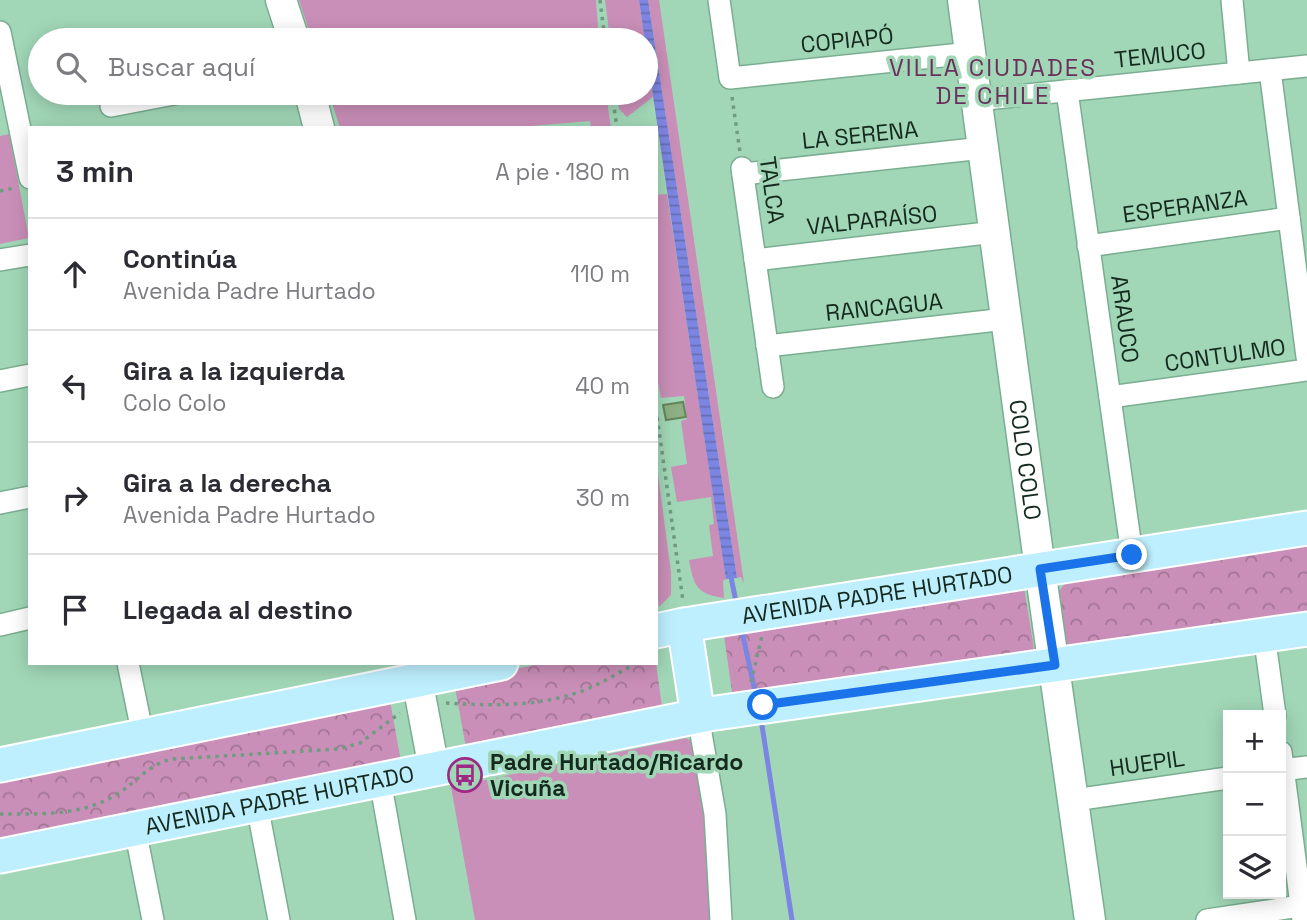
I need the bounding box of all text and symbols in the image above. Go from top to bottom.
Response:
street label: COPIAPÓ [799,20,895,60]
search box [28,28,658,105]
street label: TEMUCO [1113,35,1207,75]
icon: search [52,48,90,86]
text: Buscar aquí [108,50,255,84]
district label: VILLA CIUDADES DE CHILE [889,52,1097,111]
street label: LA SERENA [800,114,920,156]
text: 3 min [56,152,134,191]
street label: TALCA [752,154,792,226]
text: A pie · 180 m [495,157,630,187]
street label: ESPERANZA [1121,182,1249,230]
street label: VALPARAÍSO [805,198,939,242]
text: Continúa [123,242,237,276]
icon: ahead [56,255,94,293]
text: 110 m [570,259,630,289]
street label: ARAUCO [1104,273,1146,365]
text: Avenida Padre Hurtado [123,276,376,306]
street label: RANCAGUA [824,286,944,328]
street label: CONTULMO [1162,332,1288,378]
text: Gira a la izquierda [123,354,345,388]
icon: left [56,367,94,405]
text: 40 m [575,371,630,401]
text: Colo Colo [123,388,227,418]
street label: COLO COLO [1002,398,1048,522]
text: Gira a la derecha [123,466,332,500]
icon: right [56,479,94,517]
text: 30 m [576,483,630,513]
text: Avenida Padre Hurtado [123,500,376,530]
route end [1116,539,1147,570]
street label: AVENIDA PADRE HURTADO [739,559,1015,631]
icon: arrive [56,591,94,629]
text: Llegada al destino [123,593,353,627]
route start [747,689,778,720]
map controls [1223,710,1286,899]
button: + [1223,710,1286,773]
street label: HUEPIL [1108,743,1186,783]
place label: Padre Hurtado/Ricardo Vicuña [490,747,743,803]
bus stop icon: Padre Hurtado/Ricardo Vicuña [446,756,484,794]
street label: AVENIDA PADRE HURTADO [142,758,417,842]
button: − [1223,773,1286,836]
button: layers [1223,836,1286,899]

